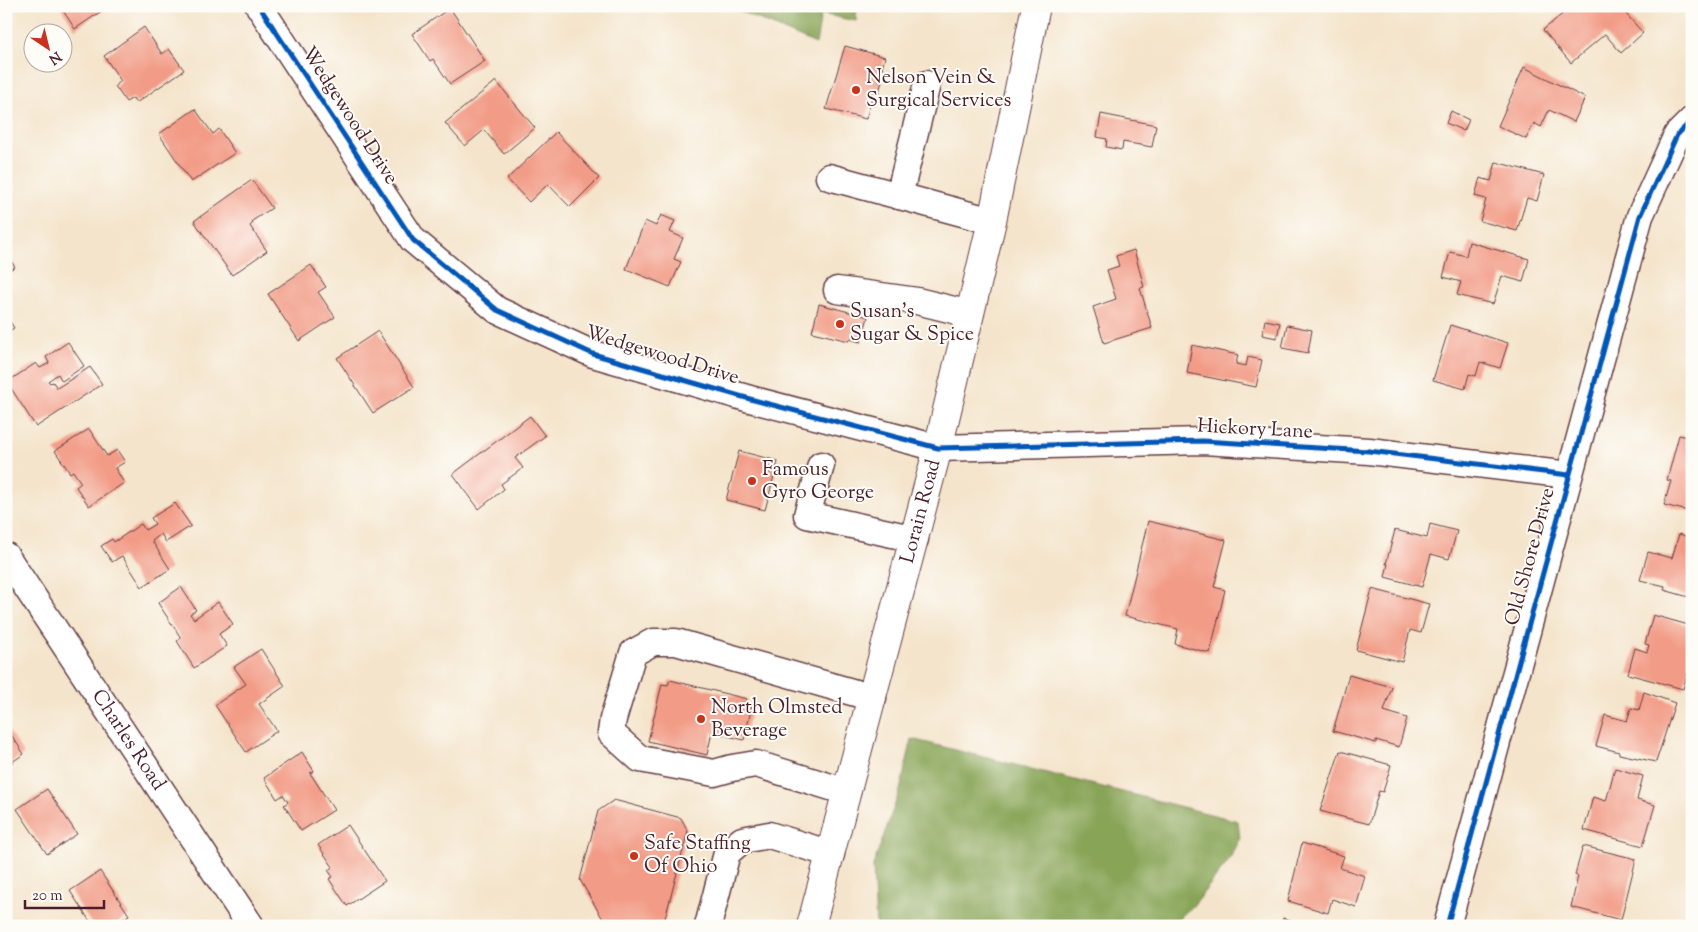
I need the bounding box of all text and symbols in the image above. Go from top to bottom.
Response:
north arrow [22,22,72,72]
street label: Wedgewood Drive [293,41,405,191]
text: N [44,46,65,68]
place label: Nelson Vein & Surgical Services [866,64,1012,116]
marker: Nelson Vein & Surgical Services [850,84,862,96]
place label: Susan's Sugar & Spice [850,298,974,350]
marker: Susan's Sugar & Spice [834,318,846,330]
street label: Wedgewood Drive [582,319,742,393]
street label: Hickory Lane [1196,412,1314,448]
place label: Famous Gyro George [762,456,874,508]
street label: Lorain Road [893,456,949,567]
marker: Famous Gyro George [746,475,758,487]
street label: Old Shore Drive [1499,485,1563,629]
street label: Charles Road [84,684,172,797]
place label: North Olmsted Beverage [711,694,842,746]
marker: North Olmsted Beverage [695,713,707,725]
place label: Safe Staffing Of Ohio [644,830,751,882]
marker: Safe Staffing Of Ohio [628,850,640,862]
scale bar [25,877,104,909]
text: 20 m [32,886,63,907]

